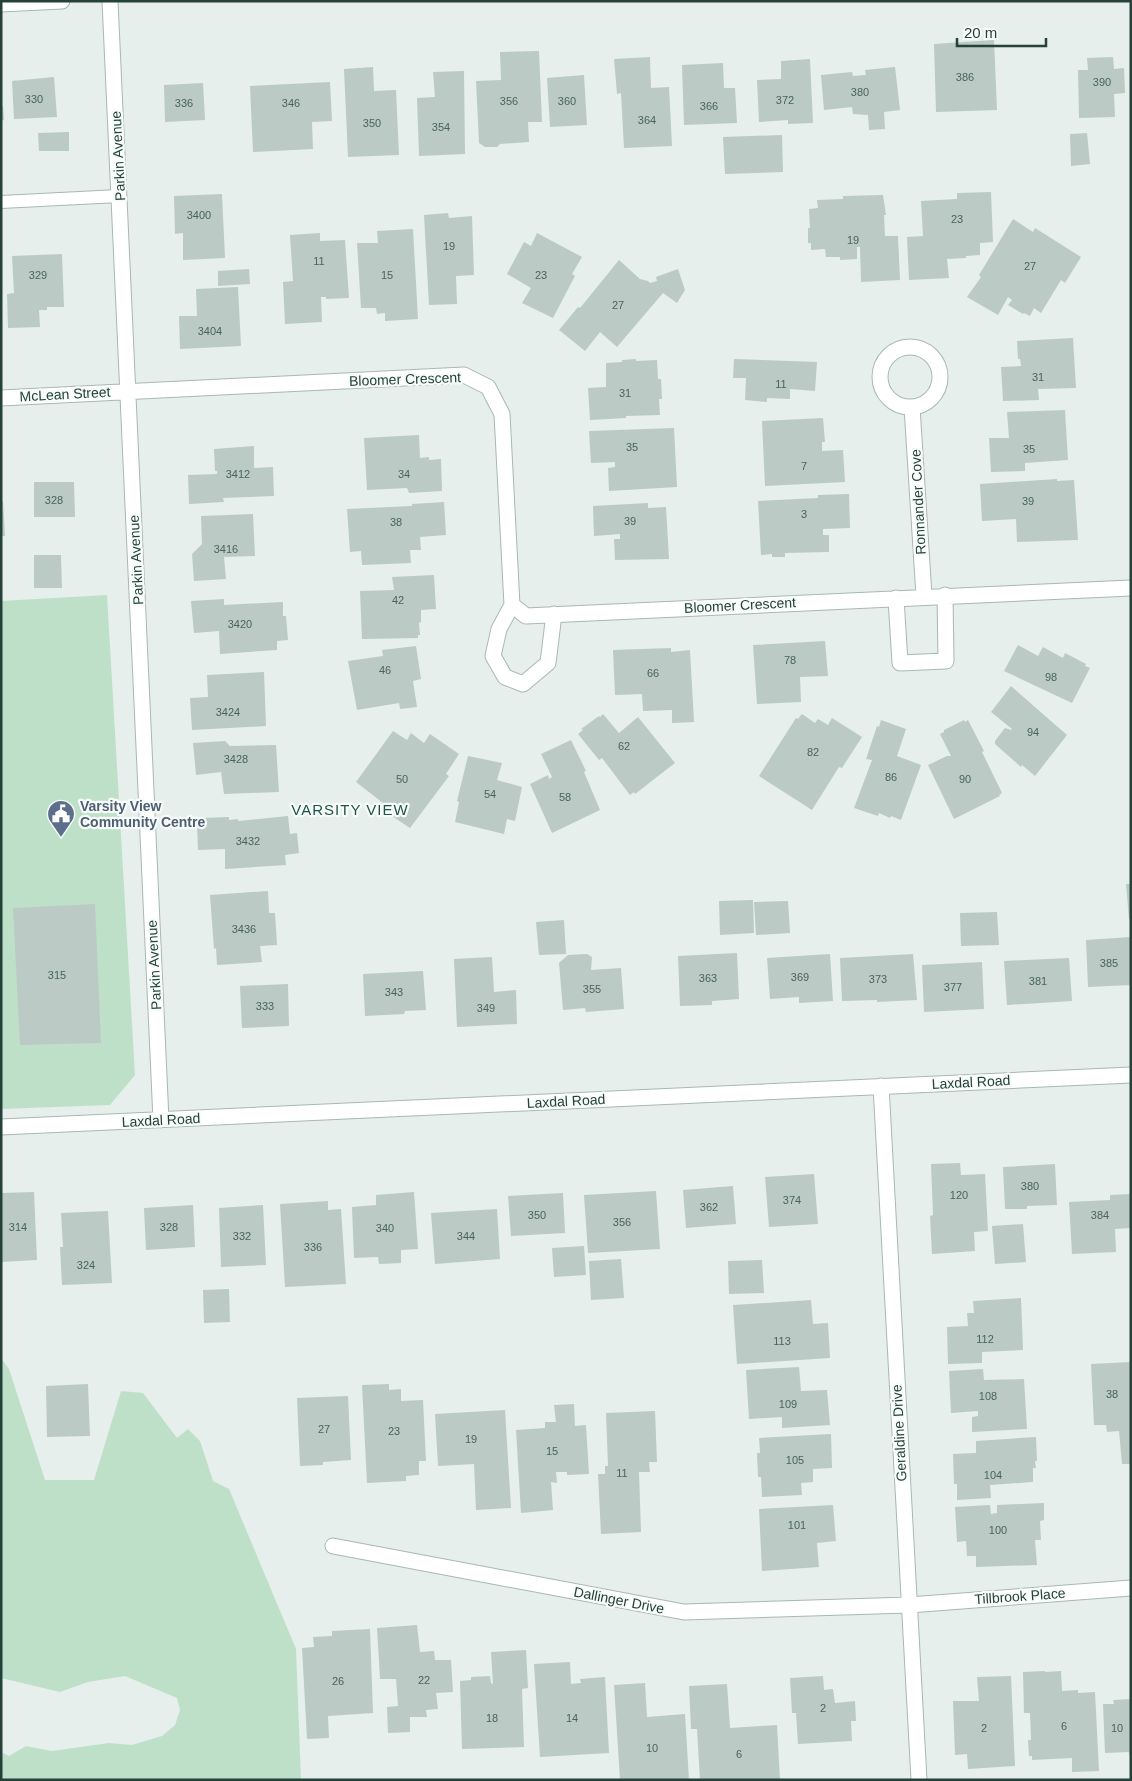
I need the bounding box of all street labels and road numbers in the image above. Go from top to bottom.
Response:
street label: Parkin Avenue [108,110,128,201]
street label: Bloomer Crescent [349,369,461,389]
street label: McLean Street [19,384,111,404]
street label: Ronnander Cove [907,449,929,555]
street label: Parkin Avenue [126,514,146,605]
street label: Bloomer Crescent [684,594,796,616]
street label: Parkin Avenue [144,919,164,1010]
street label: Laxdal Road [931,1072,1011,1092]
street label: Laxdal Road [526,1091,606,1111]
street label: Laxdal Road [121,1110,201,1130]
street label: Geraldine Drive [888,1384,910,1482]
street label: Dallinger Drive [572,1583,666,1617]
street label: Tillbrook Place [974,1585,1066,1607]

